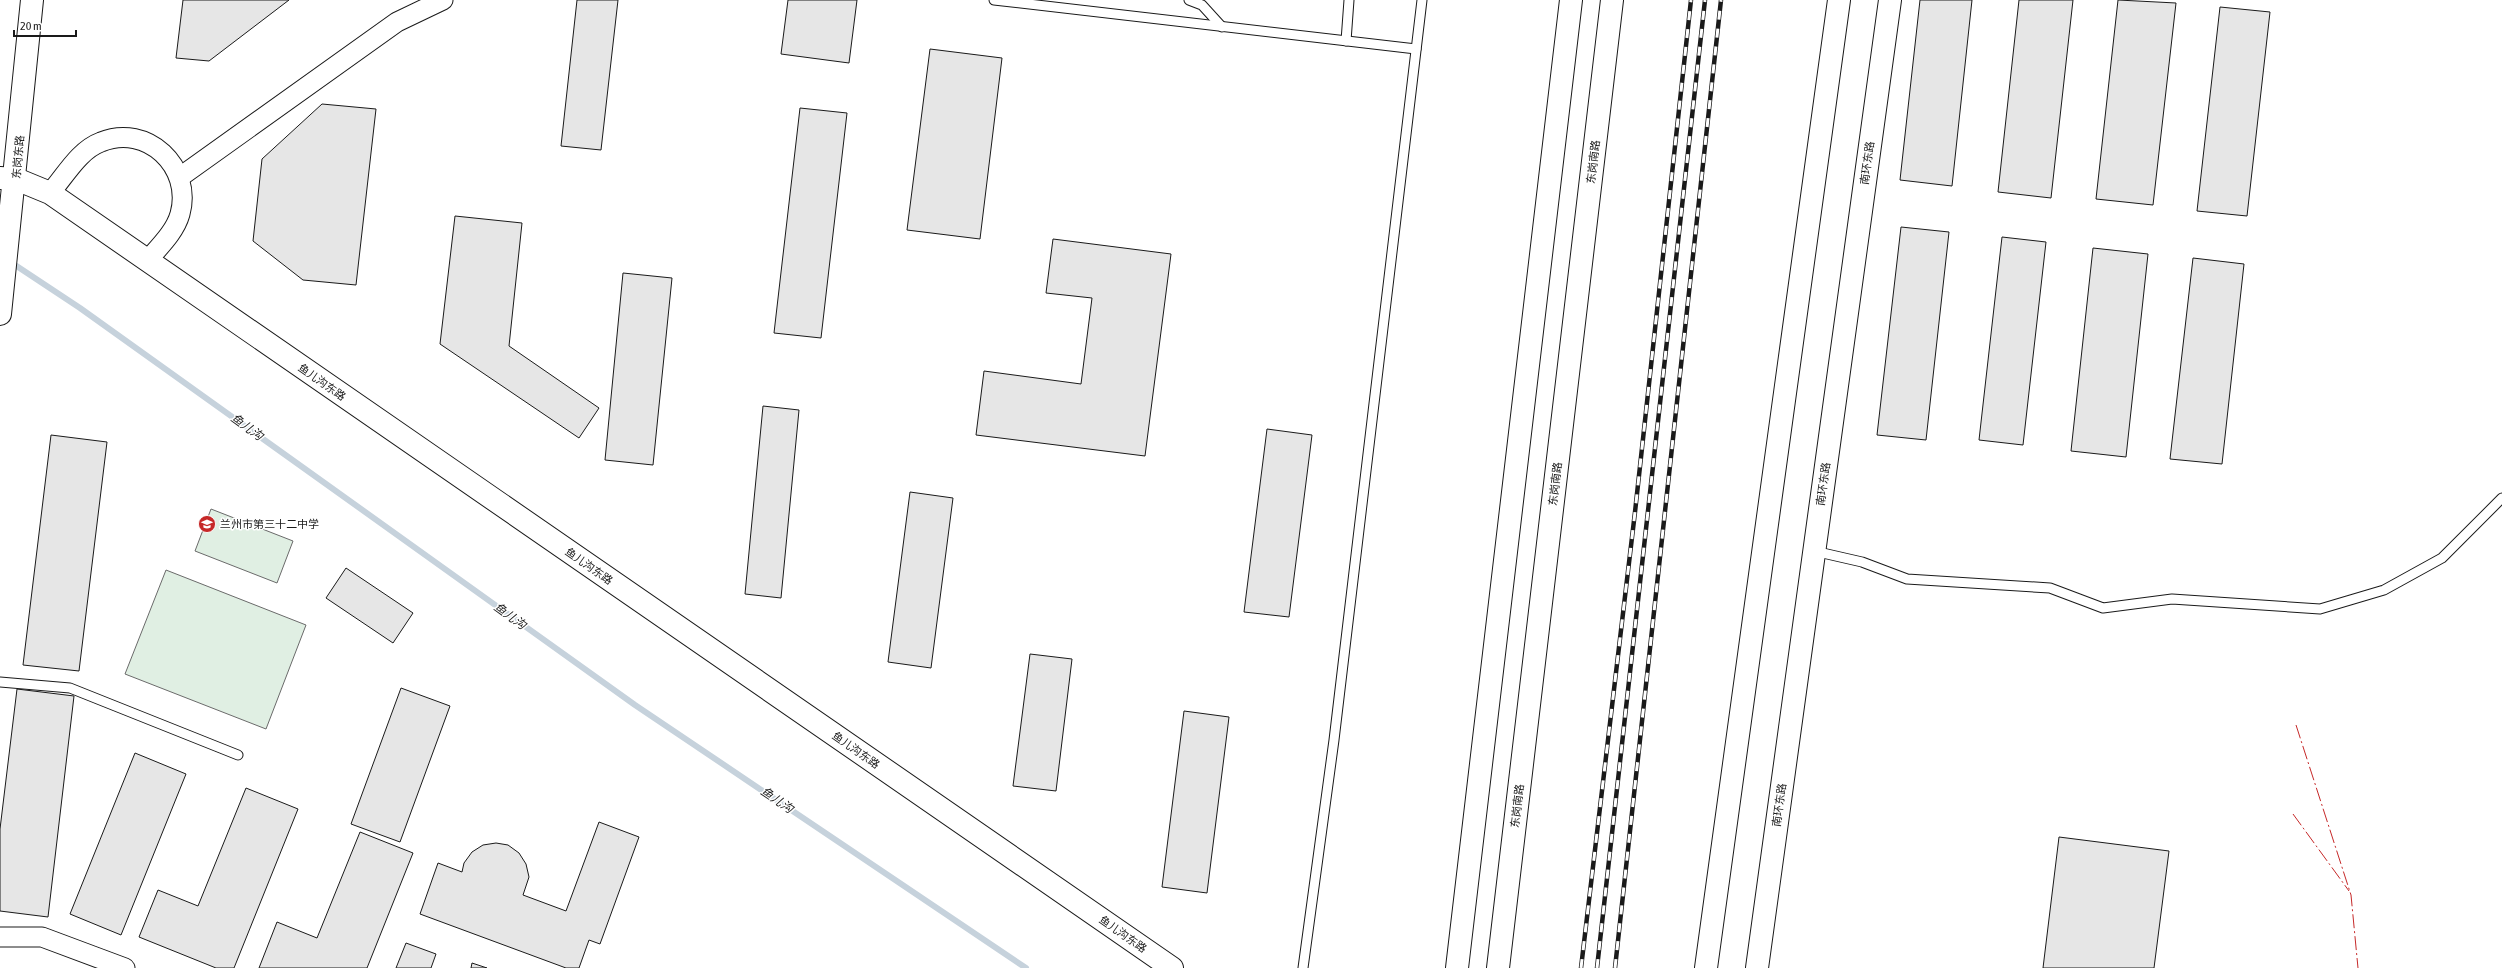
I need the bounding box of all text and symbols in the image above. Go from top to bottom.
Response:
scale bar [14,12,76,38]
text: 20 m [20,19,42,33]
street label: 东岗东路 [10,135,26,179]
street label: 东岗南路 [1584,139,1602,185]
street label: 南环东路 [1858,140,1876,186]
street label: 鱼儿沟东路 [296,361,348,403]
water label: 鱼儿沟 [228,411,267,444]
street label: 东岗南路 [1546,461,1564,507]
street label: 南环东路 [1814,461,1832,507]
school or university icon: 兰州市第三十二中学 [197,514,217,534]
place label: 兰州市第三十二中学 [220,518,319,530]
street label: 鱼儿沟东路 [563,545,615,587]
water label: 鱼儿沟 [491,600,530,633]
street label: 鱼儿沟东路 [830,729,882,771]
street label: 南环东路 [1770,782,1788,828]
street label: 东岗南路 [1508,783,1526,829]
water label: 鱼儿沟 [758,784,797,817]
street label: 鱼儿沟东路 [1097,913,1149,955]

